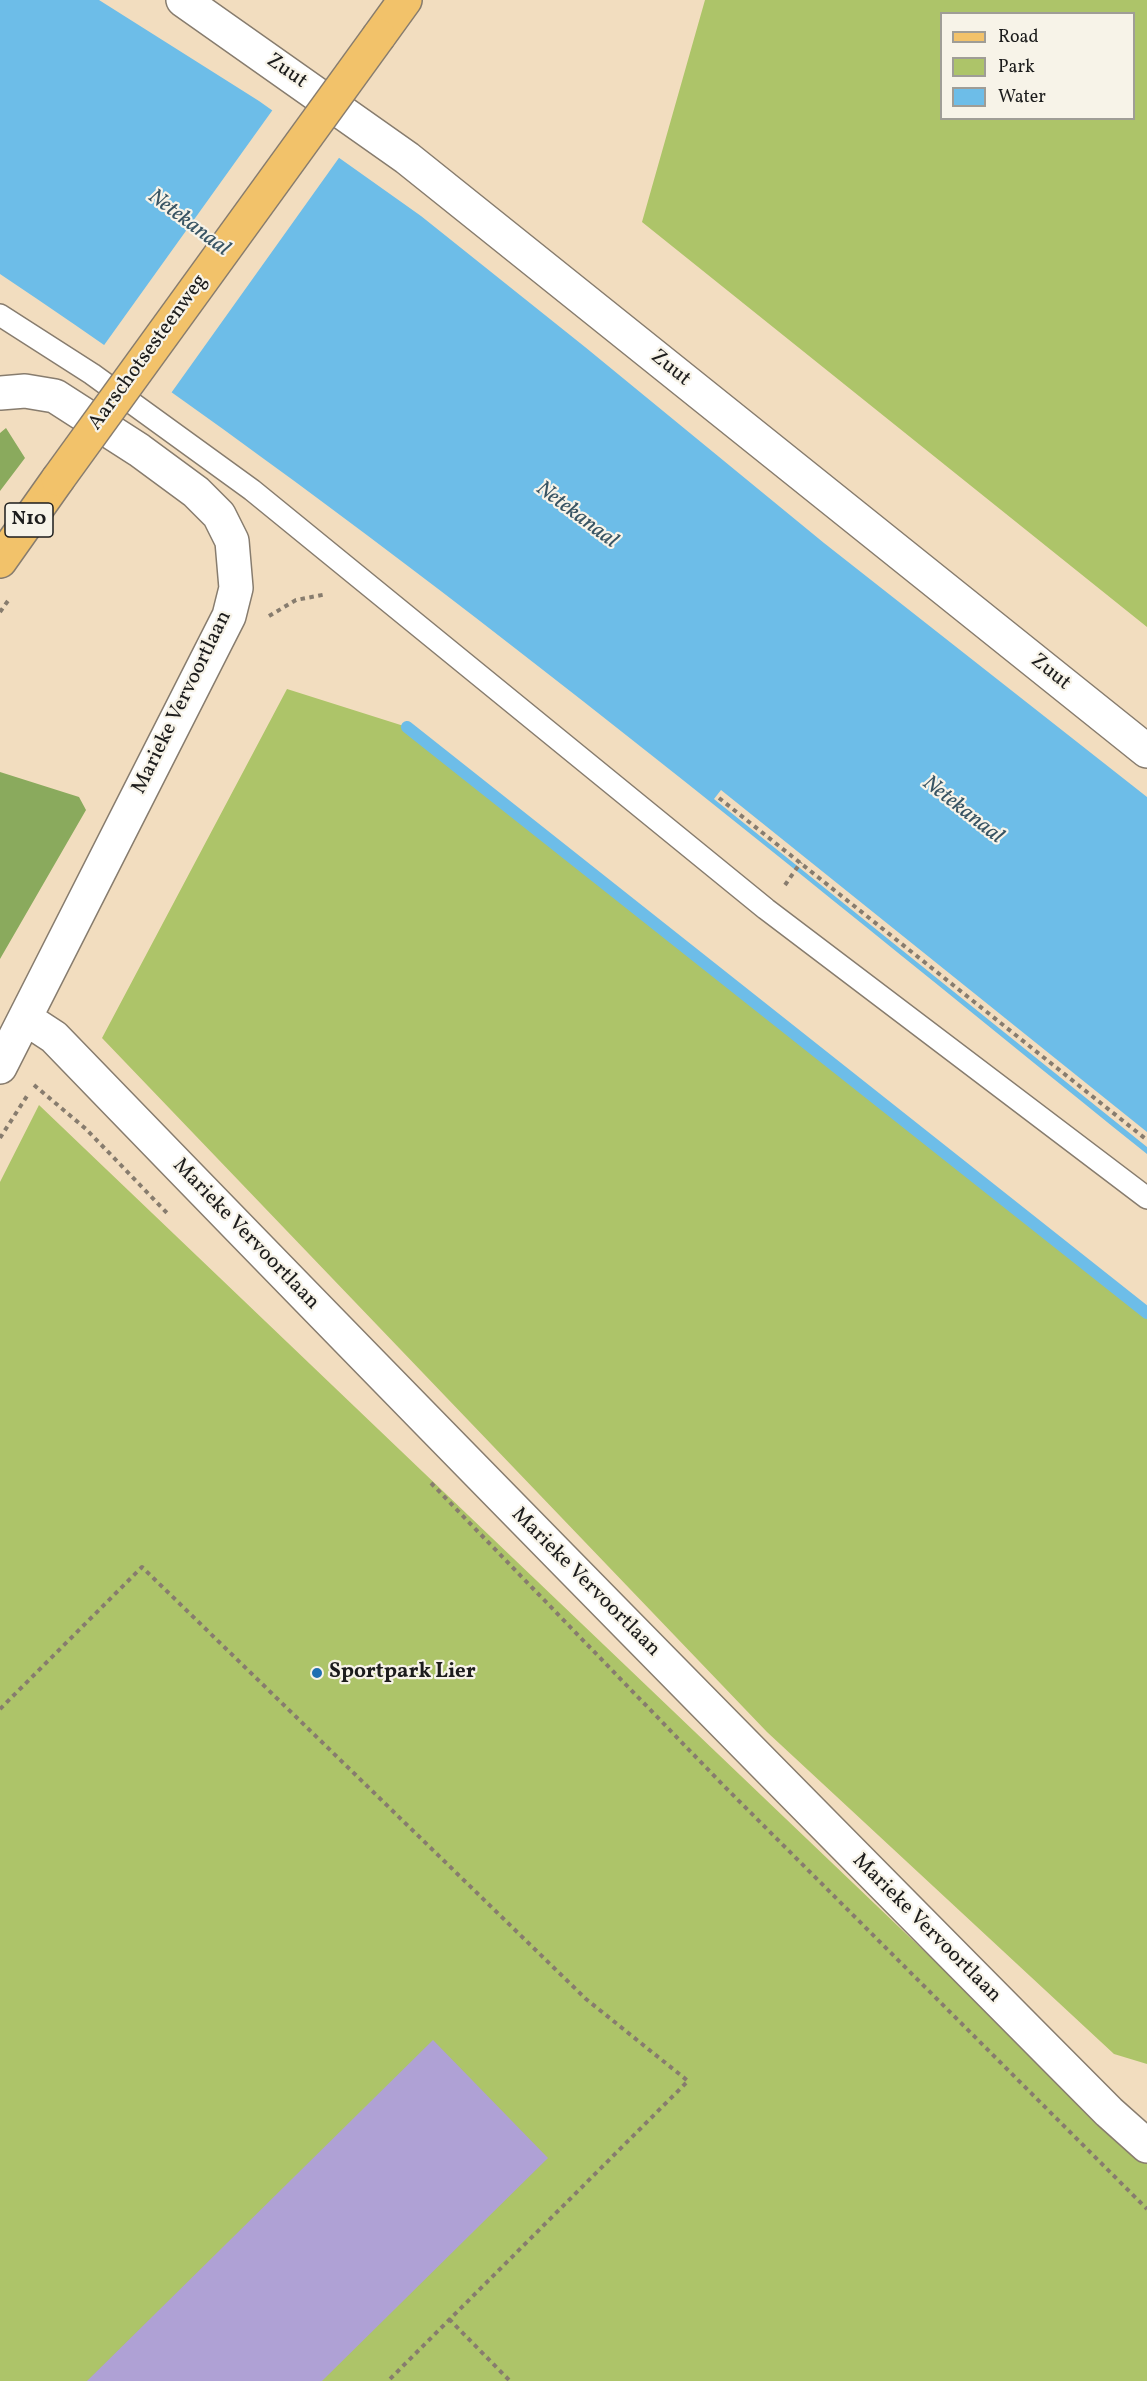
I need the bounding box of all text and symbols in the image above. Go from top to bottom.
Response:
legend [940,12,1135,120]
text: Road [998,25,1039,50]
street label: Zuut [261,49,311,95]
text: Park [998,55,1035,80]
text: Water [998,85,1046,110]
water label: Netekanaal [142,185,234,263]
street label: Aarschotsesteenweg [84,270,214,436]
street label: Zuut [645,345,695,393]
water label: Netekanaal [530,477,622,555]
road number: N10 [5,503,53,537]
street label: Marieke Vervoortlaan [128,607,238,799]
street label: Zuut [1025,649,1075,697]
water label: Netekanaal [916,771,1008,851]
street label: Marieke Vervoortlaan [166,1154,324,1316]
street label: Marieke Vervoortlaan [505,1503,665,1663]
place label: Sportpark Lier [329,1660,476,1686]
marker: Sportpark Lier [310,1666,324,1680]
street label: Marieke Vervoortlaan [846,1849,1006,2009]

